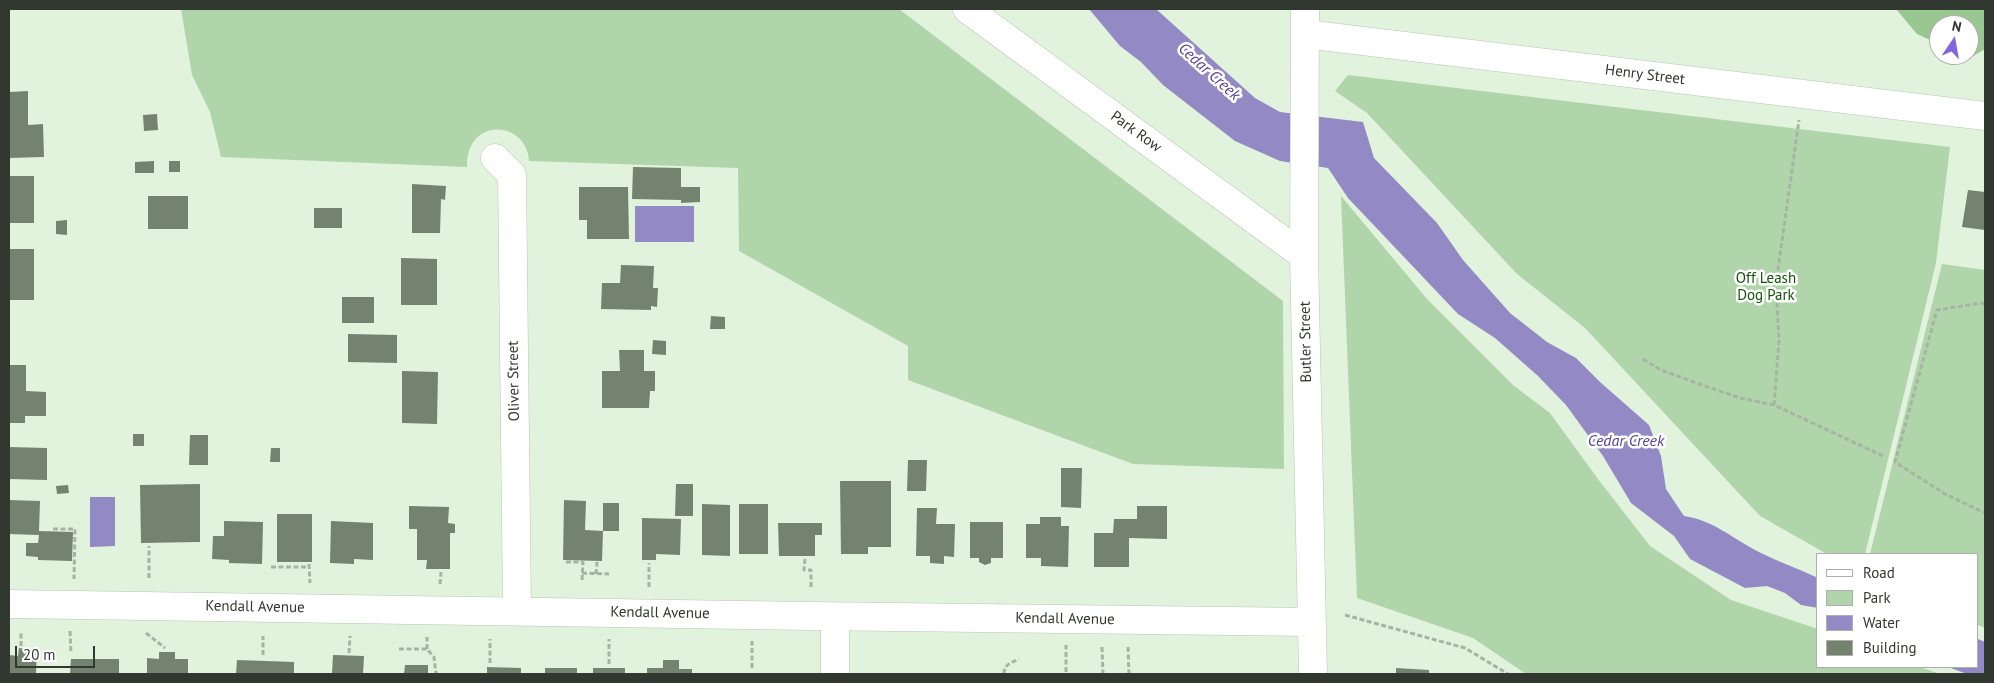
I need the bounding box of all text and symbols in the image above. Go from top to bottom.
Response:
north arrow [1929,15,1979,65]
text: N [1951,17,1963,36]
water label: Cedar Creek [1174,39,1244,105]
street label: Henry Street [1604,61,1686,89]
street label: Park Row [1107,107,1165,157]
park label: Off Leash Dog Park [1736,270,1796,305]
street label: Butler Street [1296,301,1316,383]
street label: Oliver Street [504,340,524,422]
water label: Cedar Creek [1588,431,1664,451]
legend [1816,553,1979,668]
text: Road [1863,563,1895,582]
text: Park [1863,588,1891,607]
street label: Kendall Avenue [205,597,305,617]
street label: Kendall Avenue [610,603,710,623]
street label: Kendall Avenue [1015,609,1115,629]
text: Water [1863,613,1900,632]
scale bar [18,636,98,668]
text: Building [1863,638,1917,657]
text: 20 m [23,645,56,664]

